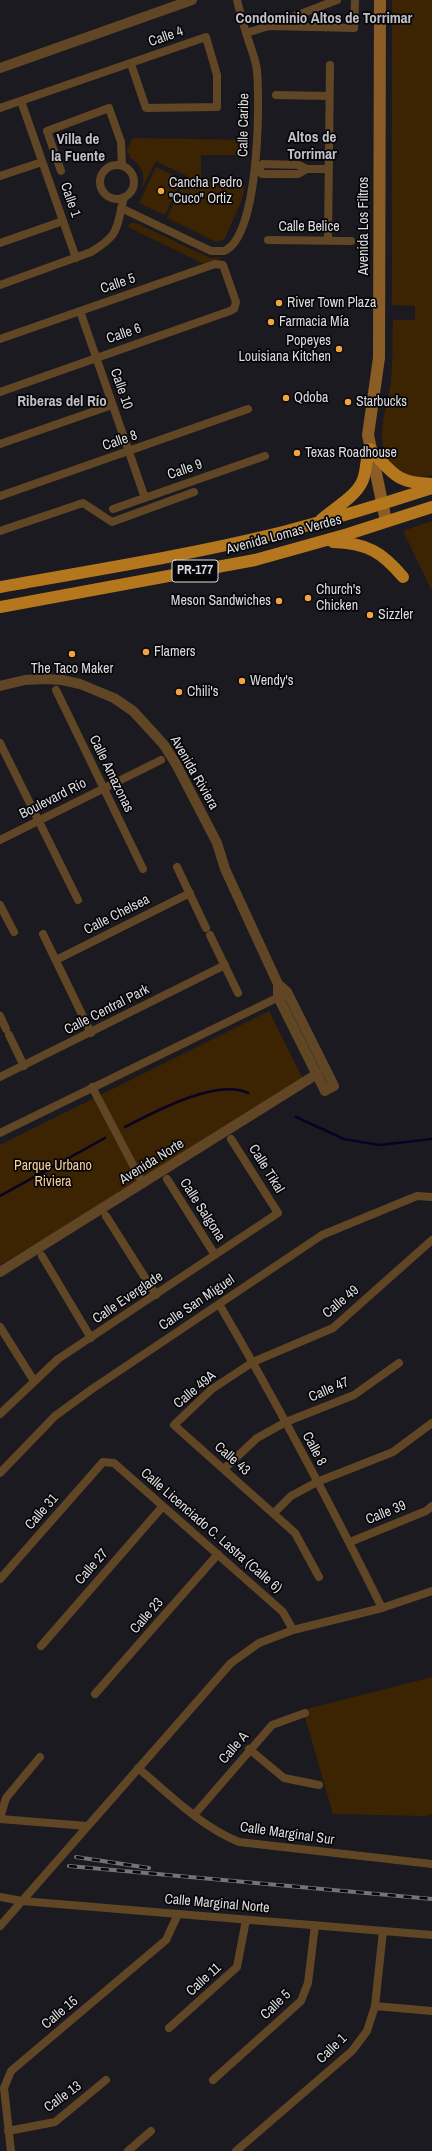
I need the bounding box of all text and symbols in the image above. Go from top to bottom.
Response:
district label: Condominio Altos de Torrimar [236,10,412,28]
street label: Calle 4 [146,23,186,51]
street label: Calle Caribe [235,93,253,157]
district label: Altos de Torrimar [287,129,337,164]
district label: Villa de la Fuente [51,131,105,166]
place label: Cancha Pedro "Cuco" Ortiz [169,175,242,208]
street label: Avenida Los Filtros [356,177,372,275]
street label: Calle 1 [56,180,84,220]
marker: Cancha Pedro "Cuco" Ortiz [156,186,166,196]
street label: Calle Belice [278,219,340,235]
street label: Calle 5 [98,270,138,298]
place label: River Town Plaza [287,295,376,311]
marker: River Town Plaza [274,298,284,308]
place label: Farmacia Mía [279,314,349,330]
marker: Farmacia Mía [266,317,276,327]
street label: Calle 6 [104,320,144,348]
place label: Popeyes Louisiana Kitchen [238,333,331,366]
marker: Popeyes Louisiana Kitchen [334,344,344,354]
street label: Calle 10 [106,366,136,412]
place label: Qdoba [294,390,328,406]
district label: Riberas del Río [17,393,107,411]
marker: Qdoba [281,393,291,403]
place label: Starbucks [356,394,407,410]
marker: Starbucks [343,397,353,407]
street label: Calle 8 [100,427,140,455]
place label: Texas Roadhouse [305,445,397,461]
marker: Texas Roadhouse [292,448,302,458]
street label: Calle 9 [165,456,205,484]
street label: Avenida Lomas Verdes [225,512,343,558]
road number: PR-177 [172,560,218,582]
place label: Church's Chicken [316,582,361,614]
place label: Meson Sandwiches [171,593,271,609]
marker: Church's Chicken [303,593,313,603]
marker: Meson Sandwiches [274,596,284,606]
place label: Sizzler [378,607,413,623]
marker: Sizzler [365,610,375,620]
place label: Flamers [154,644,195,660]
marker: Flamers [141,647,151,657]
marker: The Taco Maker [67,649,77,659]
place label: The Taco Maker [31,661,113,677]
place label: Wendy's [250,673,293,689]
marker: Wendy's [237,676,247,686]
place label: Chili's [187,684,219,700]
marker: Chili's [174,687,184,697]
street label: Calle Amazonas [85,733,137,815]
street label: Avenida Riviera [166,733,222,813]
street label: Boulevard Río [17,775,89,823]
street label: Calle Chelsea [81,891,153,939]
street label: Calle Central Park [62,981,152,1039]
street label: Avenida Norte [117,1135,187,1189]
street label: Calle Tikal [245,1142,287,1196]
park label: Parque Urbano Riviera [14,1158,92,1190]
street label: Calle Salgona [175,1175,229,1245]
street label: Calle Everglade [90,1268,166,1328]
street label: Calle San Miguel [156,1272,238,1334]
street label: Calle 49 [319,1282,363,1322]
street label: Calle 49A [171,1368,219,1412]
street label: Calle 47 [306,1374,352,1406]
street label: Calle 8 [298,1429,330,1469]
street label: Calle 43 [211,1439,253,1479]
street label: Calle Licenciado C. Lastra (Calle 6) [137,1465,285,1597]
street label: Calle 31 [22,1491,62,1533]
street label: Calle 39 [363,1497,409,1529]
street label: Calle 27 [72,1546,112,1588]
street label: Calle 23 [127,1595,167,1637]
street label: Calle A [216,1729,252,1767]
street label: Calle Marginal Sur [239,1819,335,1849]
street label: Calle Marginal Norte [164,1891,270,1917]
street label: Calle 11 [183,1960,225,2000]
street label: Calle 5 [257,1987,295,2023]
street label: Calle 15 [38,1993,82,2033]
street label: Calle 1 [313,2031,351,2067]
street label: Calle 13 [41,2078,85,2116]

